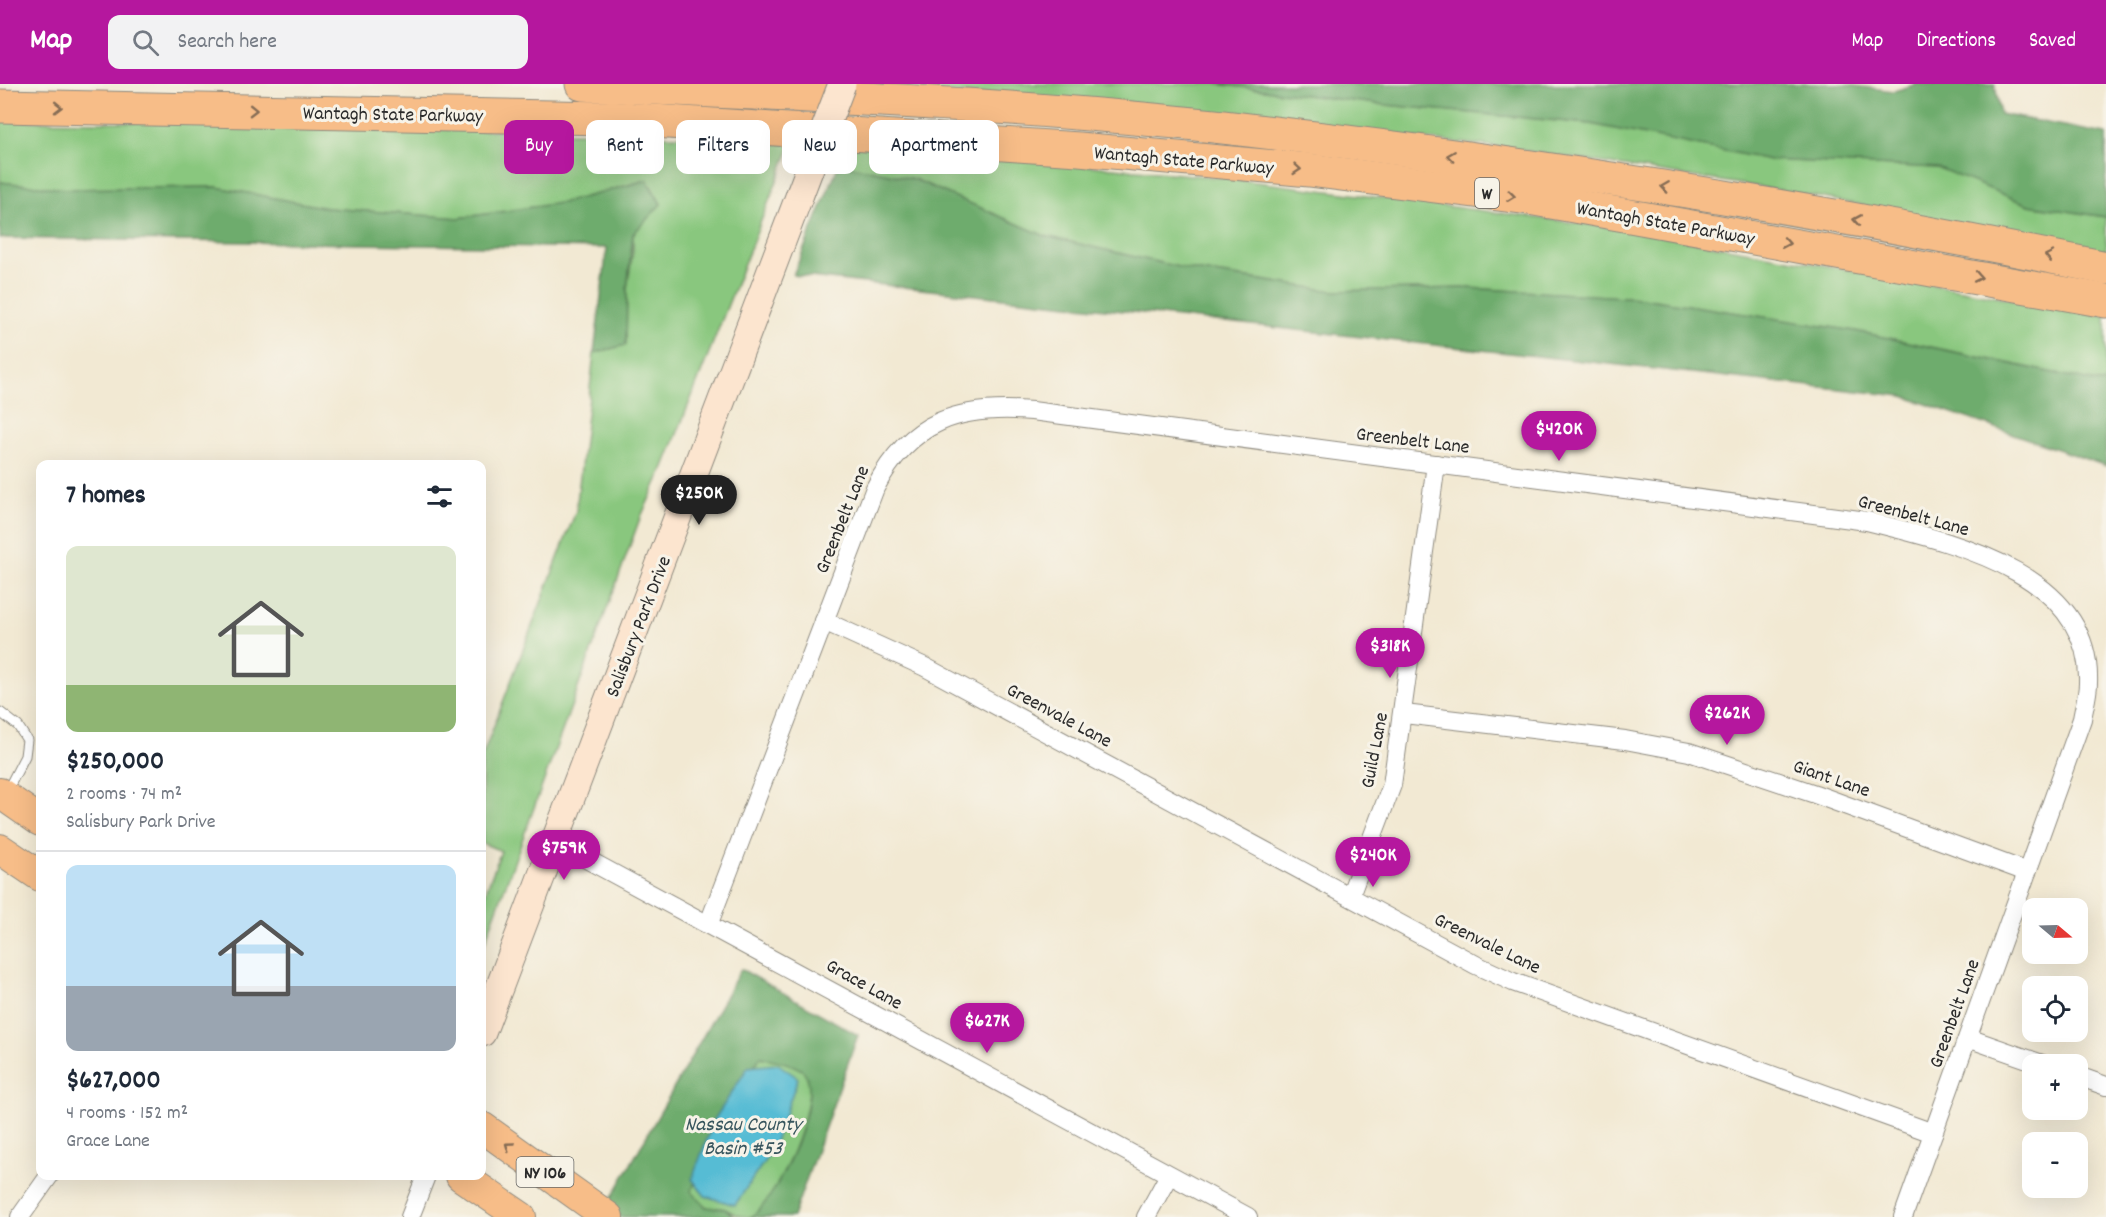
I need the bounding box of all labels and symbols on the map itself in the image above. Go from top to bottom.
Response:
street label: Wantagh State Parkway [303,100,484,132]
one-way arrow [54,101,63,113]
one-way arrow [249,104,258,116]
street label: Wantagh State Parkway [1093,140,1276,184]
one-way arrow [1447,150,1456,162]
one-way arrow [1292,162,1301,175]
road number: W [1475,178,1499,208]
one-way arrow [1660,181,1670,193]
one-way arrow [1507,189,1516,201]
street label: Wantagh State Parkway [1574,196,1757,255]
one-way arrow [1852,214,1862,226]
one-way arrow [1782,236,1791,248]
one-way arrow [2044,250,2054,263]
one-way arrow [1973,271,1983,283]
pin: $420K [1517,411,1601,462]
street label: Greenbelt Lane [1354,421,1471,463]
street label: Greenbelt Lane [809,462,878,578]
pin: $250K [657,475,741,526]
street label: Greenbelt Lane [1854,489,1972,545]
street label: Salisbury Park Drive [600,552,680,702]
pin: $318K [1348,628,1432,679]
street label: Greenvale Lane [1001,677,1116,756]
pin: $262K [1685,695,1769,746]
street label: Guild Lane [1355,710,1397,791]
street label: Giant Lane [1789,754,1874,806]
pin: $759K [522,830,606,881]
pin: $240K [1331,837,1415,888]
north arrow [2022,898,2088,964]
street label: Greenvale Lane [1428,907,1545,983]
street label: Grace Lane [820,953,907,1018]
street label: Greenbelt Lane [1923,955,1989,1072]
pin: $627K [945,1003,1029,1054]
water label: Nassau County Basin #53 [685,1111,804,1165]
one-way arrow [504,1142,515,1153]
road number: NY 106 [516,1157,574,1187]

